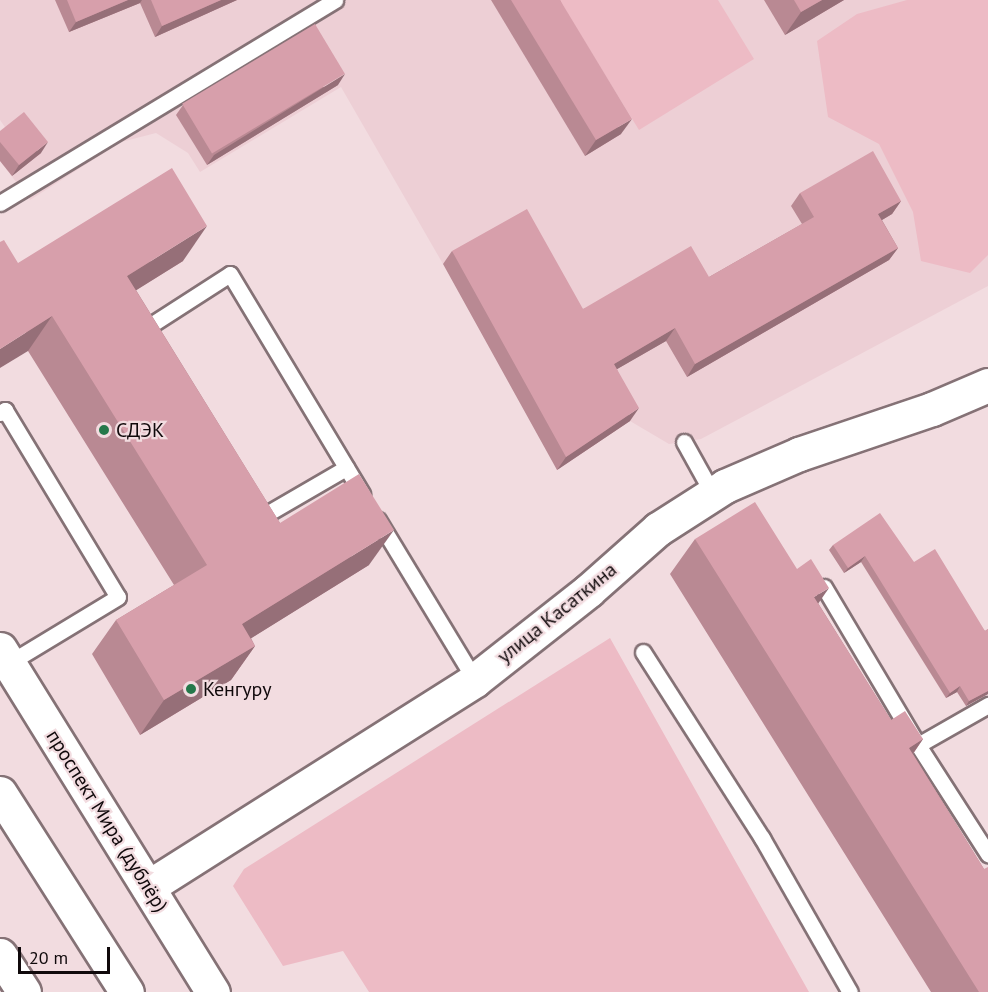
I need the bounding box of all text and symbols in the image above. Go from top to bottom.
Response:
place label: СДЭК [116,418,164,442]
marker: СДЭК [97,423,111,437]
street label: улица Касаткина [493,558,621,668]
place label: Кенгуру [203,677,271,701]
marker: Кенгуру [184,682,198,696]
street label: проспект Мира (дублёр) [41,725,173,917]
scale bar [21,935,112,973]
text: 20 m [29,946,68,969]

